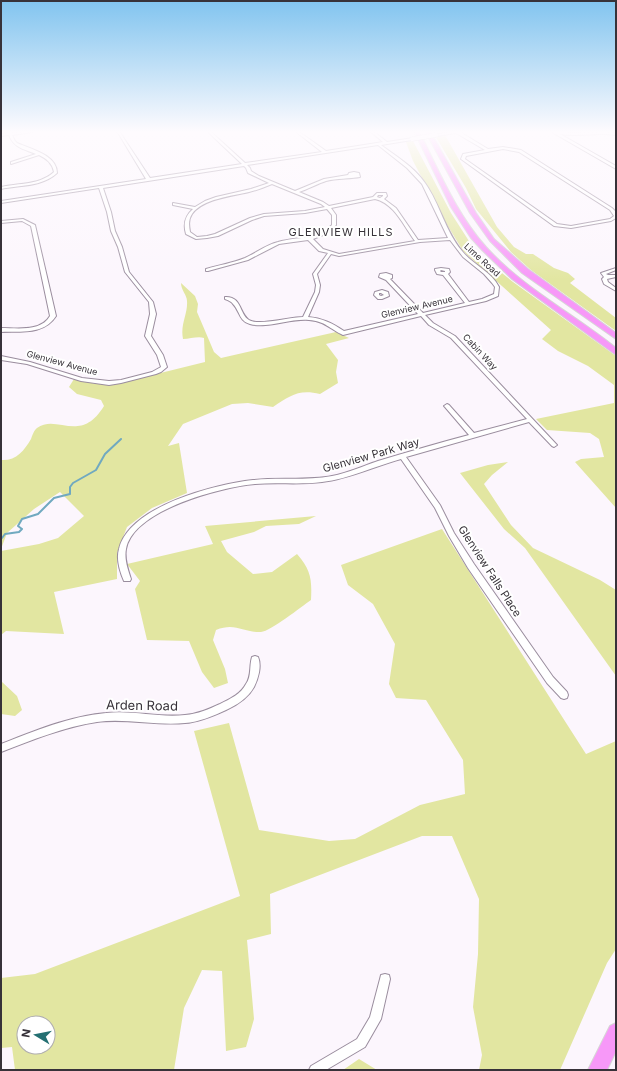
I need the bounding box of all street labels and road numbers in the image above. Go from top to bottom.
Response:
street label: Lime Road [462,241,503,279]
street label: Glenview Avenue [380,293,454,320]
street label: Cabin Way [461,331,500,372]
street label: Glenview Avenue [25,348,99,377]
street label: Glenview Park Way [321,435,421,475]
street label: Glenview Falls Place [455,523,525,619]
street label: Arden Road [106,696,178,714]

